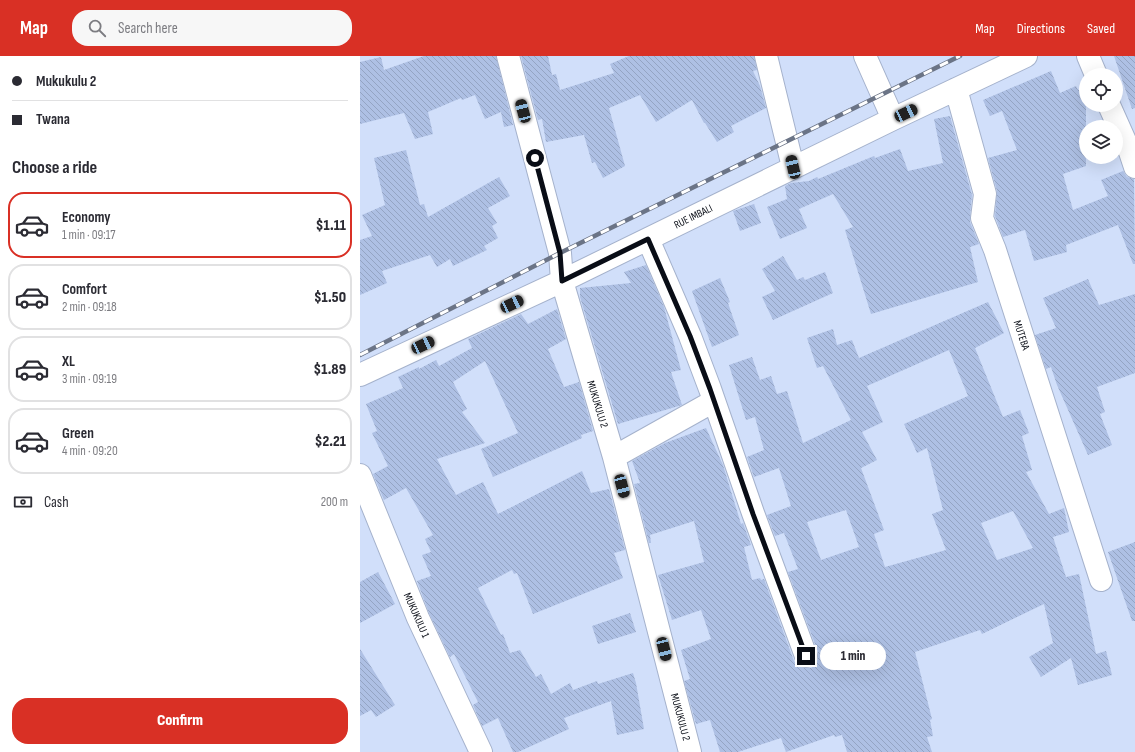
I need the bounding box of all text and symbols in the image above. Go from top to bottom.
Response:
search box [72,10,352,46]
text: Map [20,17,48,40]
icon: search [86,17,108,39]
text: Search here [118,19,178,38]
text: Map [975,20,995,37]
text: Directions [1017,20,1065,37]
text: Saved [1087,20,1115,37]
map controls [1079,68,1123,164]
button: locate [1079,68,1123,112]
text: Mukukulu 2 [36,72,96,91]
car [514,98,532,124]
car [893,102,919,124]
text: Twana [36,110,70,129]
button: layers [1079,120,1123,164]
route start [526,149,544,167]
car [784,154,802,180]
text: Choose a ride [12,157,97,178]
street label: RUE IMBALI [672,202,715,231]
icon: car [14,207,50,243]
text: Economy [62,208,111,227]
text: $1.11 [316,216,346,235]
text: 1 min · 09:17 [62,227,115,243]
icon: car [14,279,50,315]
text: Comfort [62,280,107,299]
text: $1.50 [314,288,346,307]
car [499,293,525,315]
text: 2 min · 09:18 [62,299,117,315]
street label: MUTEBA [1011,319,1033,352]
car [410,334,436,356]
icon: car [14,351,50,387]
text: XL [62,352,75,371]
text: $1.89 [313,360,346,379]
text: 3 min · 09:19 [62,371,117,387]
street label: MUKUKULU 2 [584,379,611,430]
icon: car [14,423,50,459]
text: Green [62,424,94,443]
text: $2.21 [315,432,346,451]
text: 4 min · 09:20 [62,443,118,459]
car [613,473,631,499]
icon: cash [12,491,34,513]
text: Cash [44,493,69,512]
text: 200 m [321,494,348,510]
street label: MUKUKULU 1 [401,591,432,640]
car [655,636,673,662]
callout: 1 min [820,642,886,670]
route end [797,647,815,665]
text: 1 min [841,648,865,664]
street label: MUKUKULU 2 [668,692,693,743]
button: Confirm [12,698,348,744]

